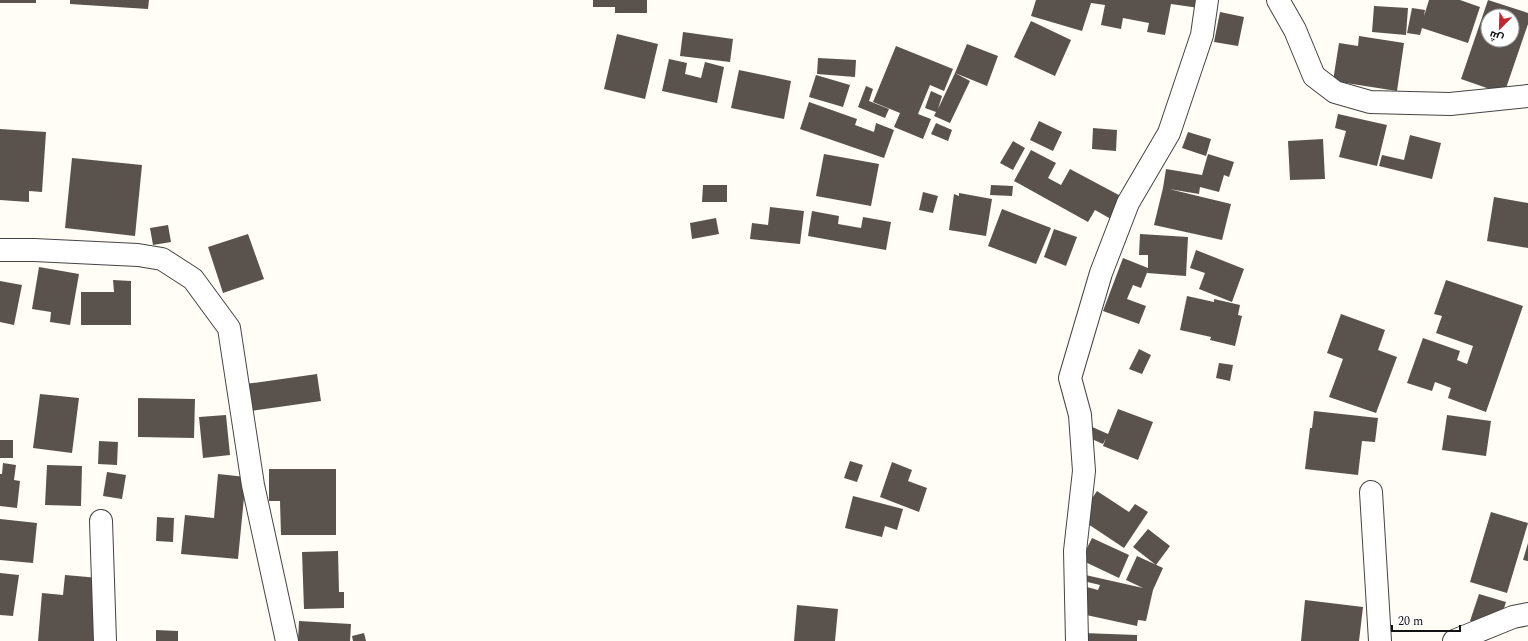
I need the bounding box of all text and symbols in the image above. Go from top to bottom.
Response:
north arrow [1480,8,1520,48]
text: ش [1486,26,1506,47]
scale bar [1392,607,1460,633]
text: 20 m [1398,612,1423,631]

